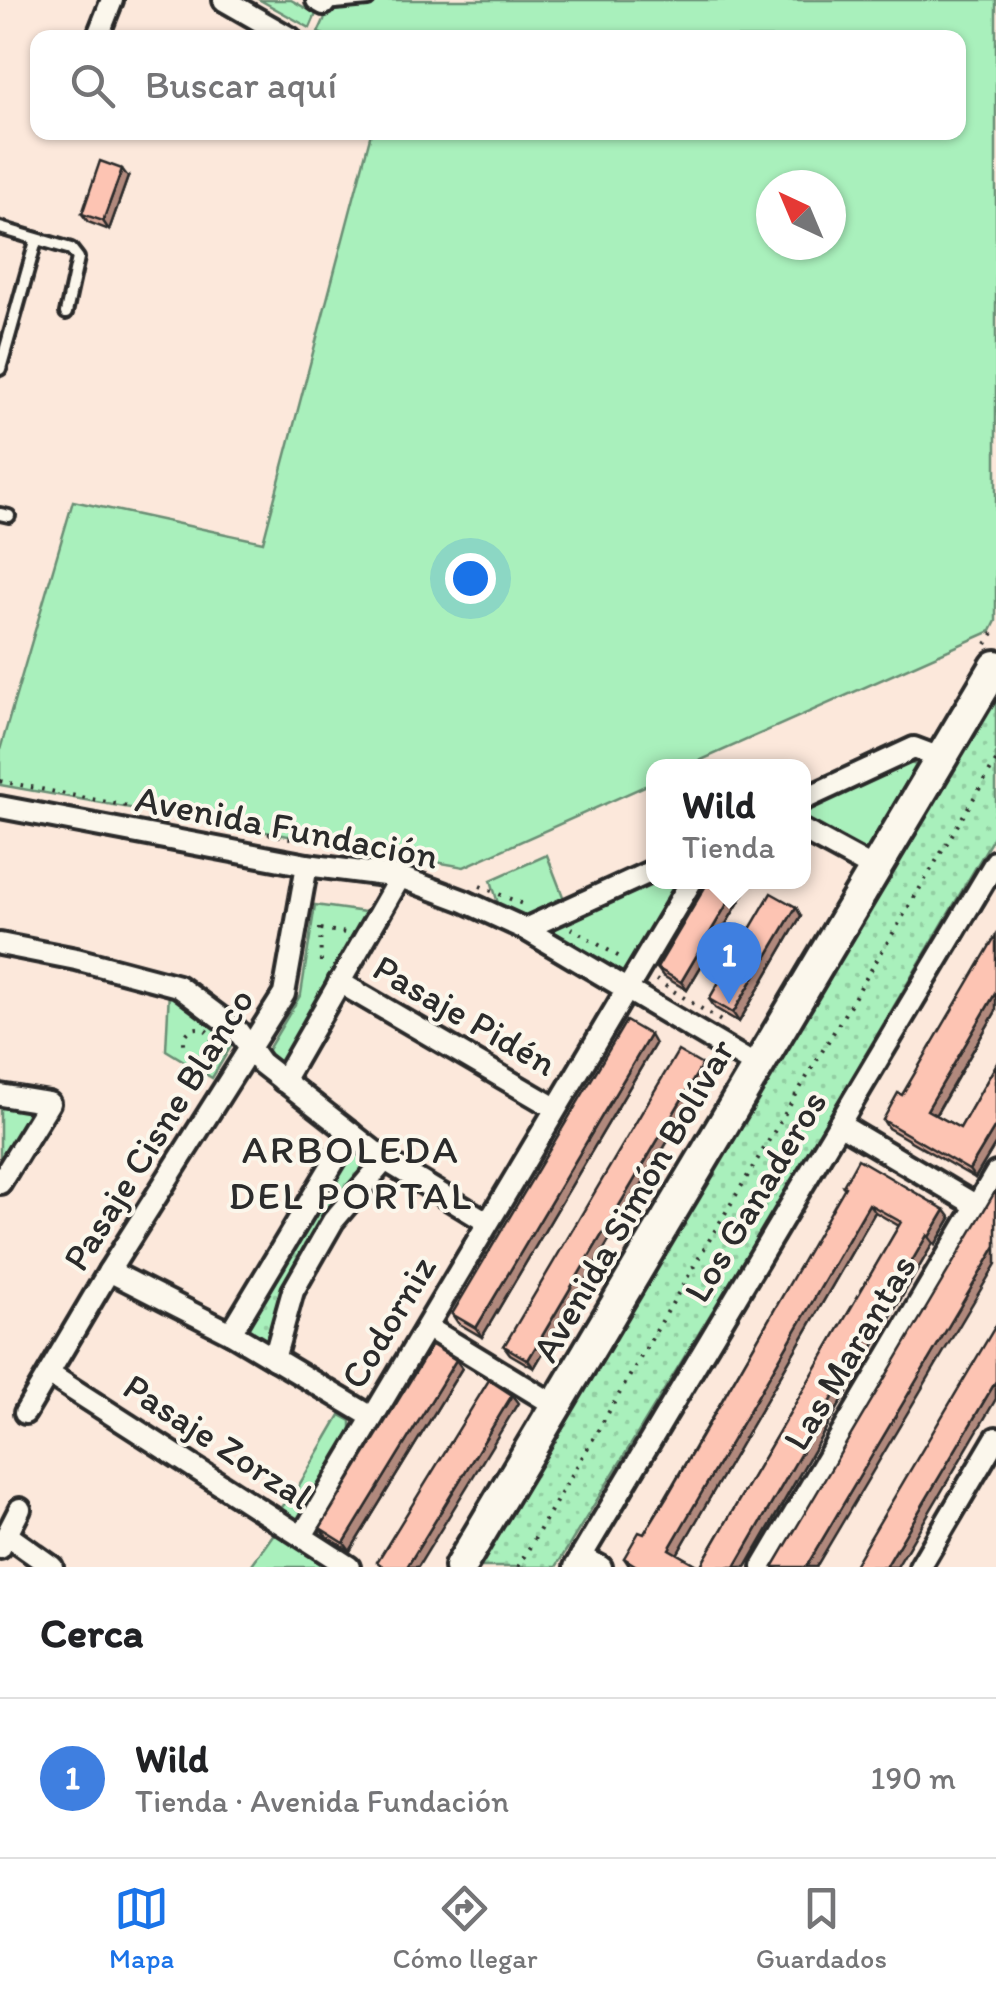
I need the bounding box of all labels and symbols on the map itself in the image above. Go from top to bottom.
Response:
north arrow [756,170,846,260]
your location [445,553,496,604]
street label: Avenida Fundación [132,775,442,879]
pin: 1 [696,922,762,1004]
street label: Pasaje Pidén [365,944,565,1086]
street label: Pasaje Cisne Blanco [52,979,264,1279]
street label: Avenida Simón Bolívar [522,1030,745,1370]
street label: Los Ganaderos [674,1082,836,1310]
district label: ARBOLEDA DEL PORTAL [229,1125,473,1219]
street label: Las Marantas [773,1246,925,1458]
street label: Codorniz [330,1247,446,1397]
street label: Pasaje Zorzal [115,1363,321,1519]

